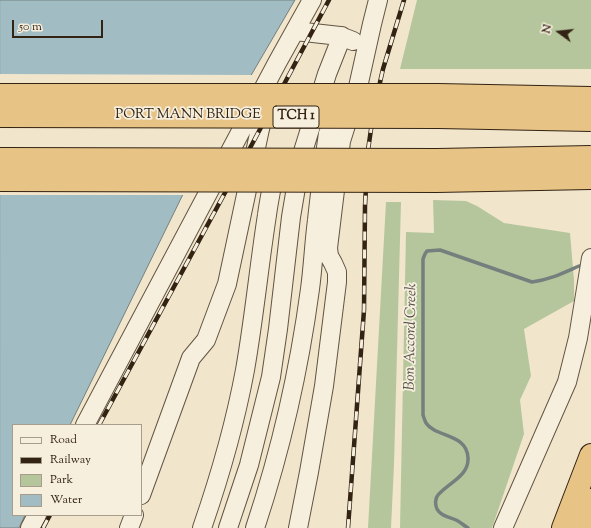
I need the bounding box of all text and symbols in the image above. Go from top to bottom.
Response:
scale bar [14,12,105,38]
north arrow [539,12,579,52]
text: 50 m [19,18,42,36]
text: N [539,23,556,35]
road number: TCH 1 [273,106,319,128]
street label: PORT MANN BRIDGE [115,108,261,124]
water label: Bon Accord Creek [402,283,422,391]
legend [12,424,142,516]
text: Road [50,431,77,449]
text: Railway [50,451,91,469]
text: Park [50,471,73,489]
text: Water [50,491,82,509]

